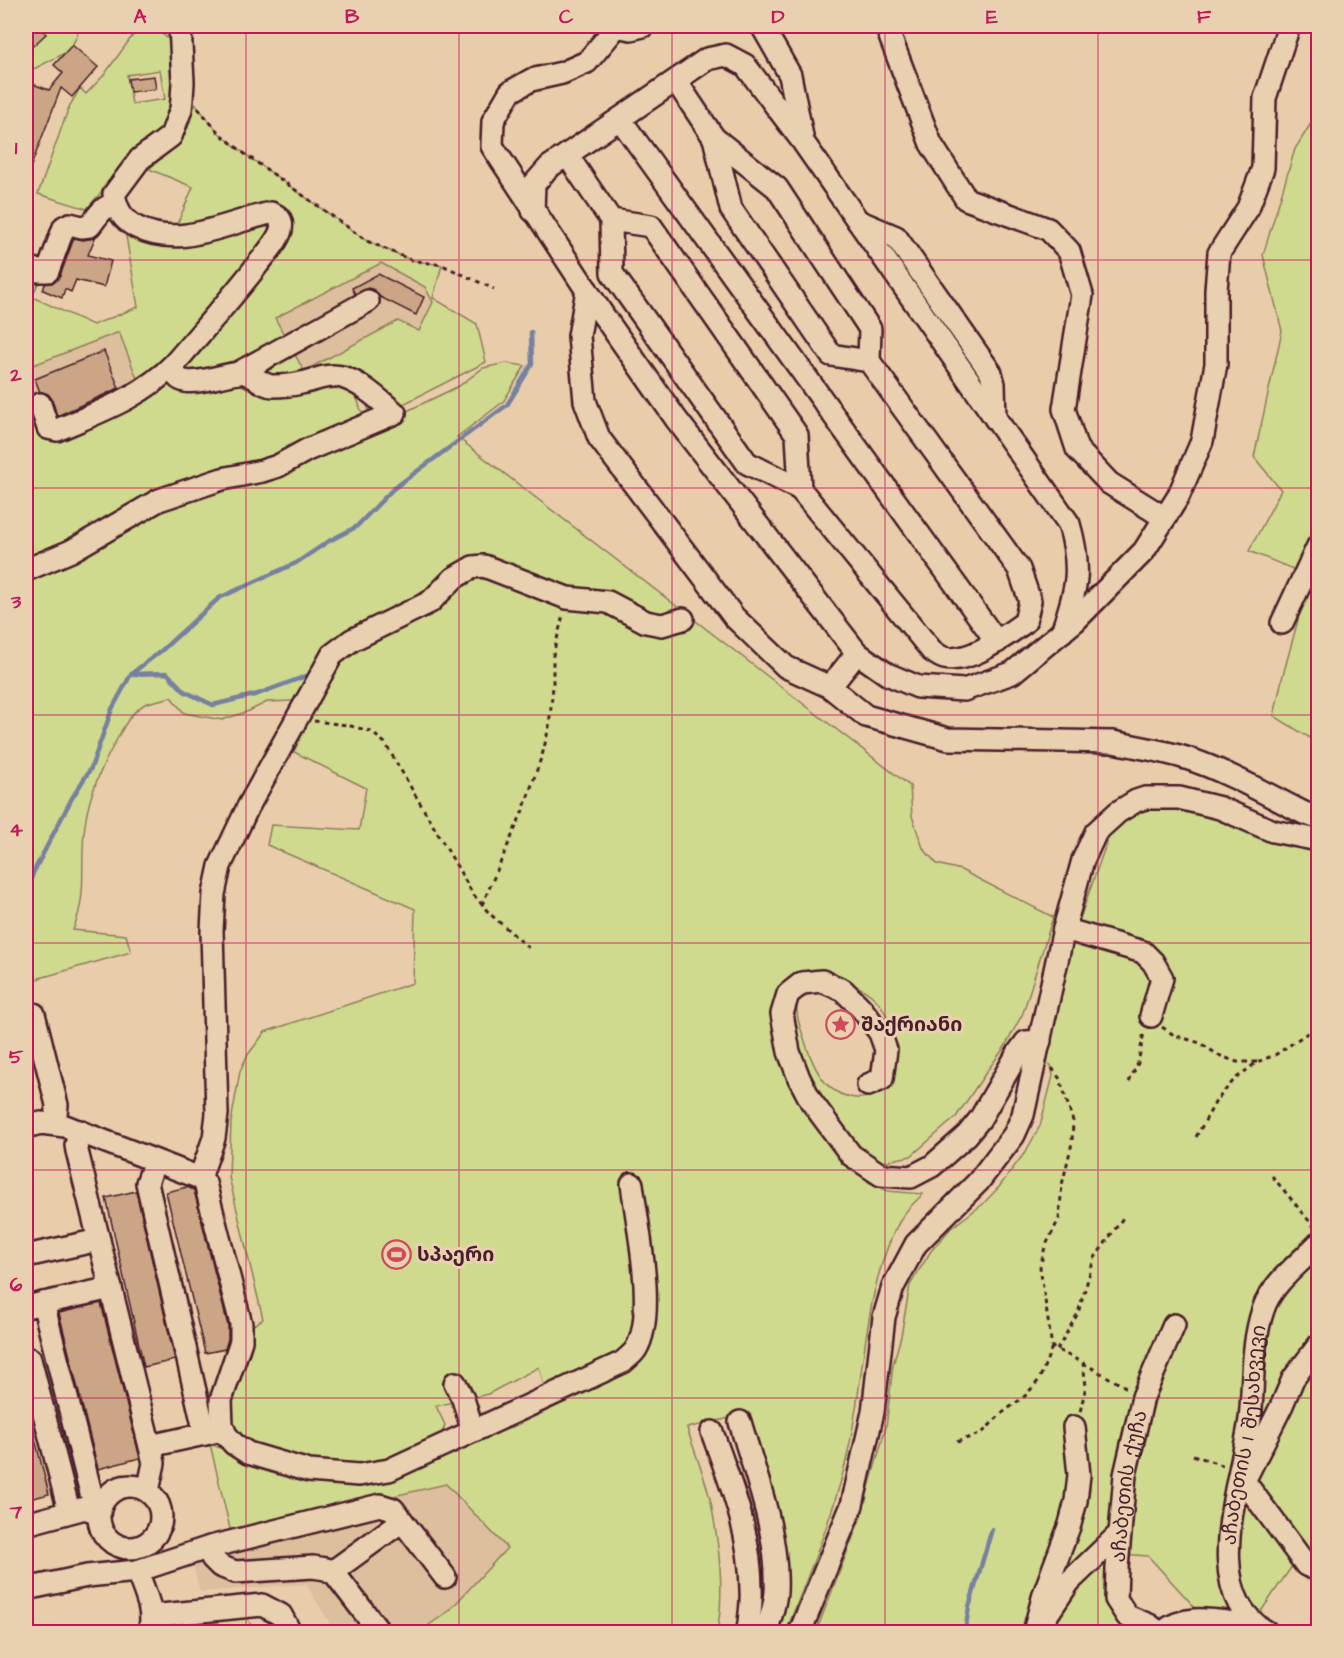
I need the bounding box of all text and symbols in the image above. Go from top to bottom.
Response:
text: A [134,3,147,31]
text: B [345,3,360,31]
text: C [559,3,574,31]
text: D [772,3,785,31]
text: E [986,3,998,31]
text: F [1197,3,1212,31]
text: 1 [15,134,18,162]
text: 2 [9,361,22,389]
text: 3 [10,588,22,616]
text: 4 [9,816,23,844]
place icon: შაქრიანი [824,1008,856,1040]
place label: შაქრიანი [861,1011,962,1039]
text: 5 [9,1043,24,1071]
sports icon: სპაერი [380,1238,412,1270]
place label: სპაერი [417,1241,494,1269]
text: 6 [10,1271,23,1299]
street label: აჩაბეთის I შესახვევი [1216,1322,1273,1546]
street label: აჩაბეთის ქუჩა [1105,1408,1154,1563]
text: 7 [9,1498,23,1526]

